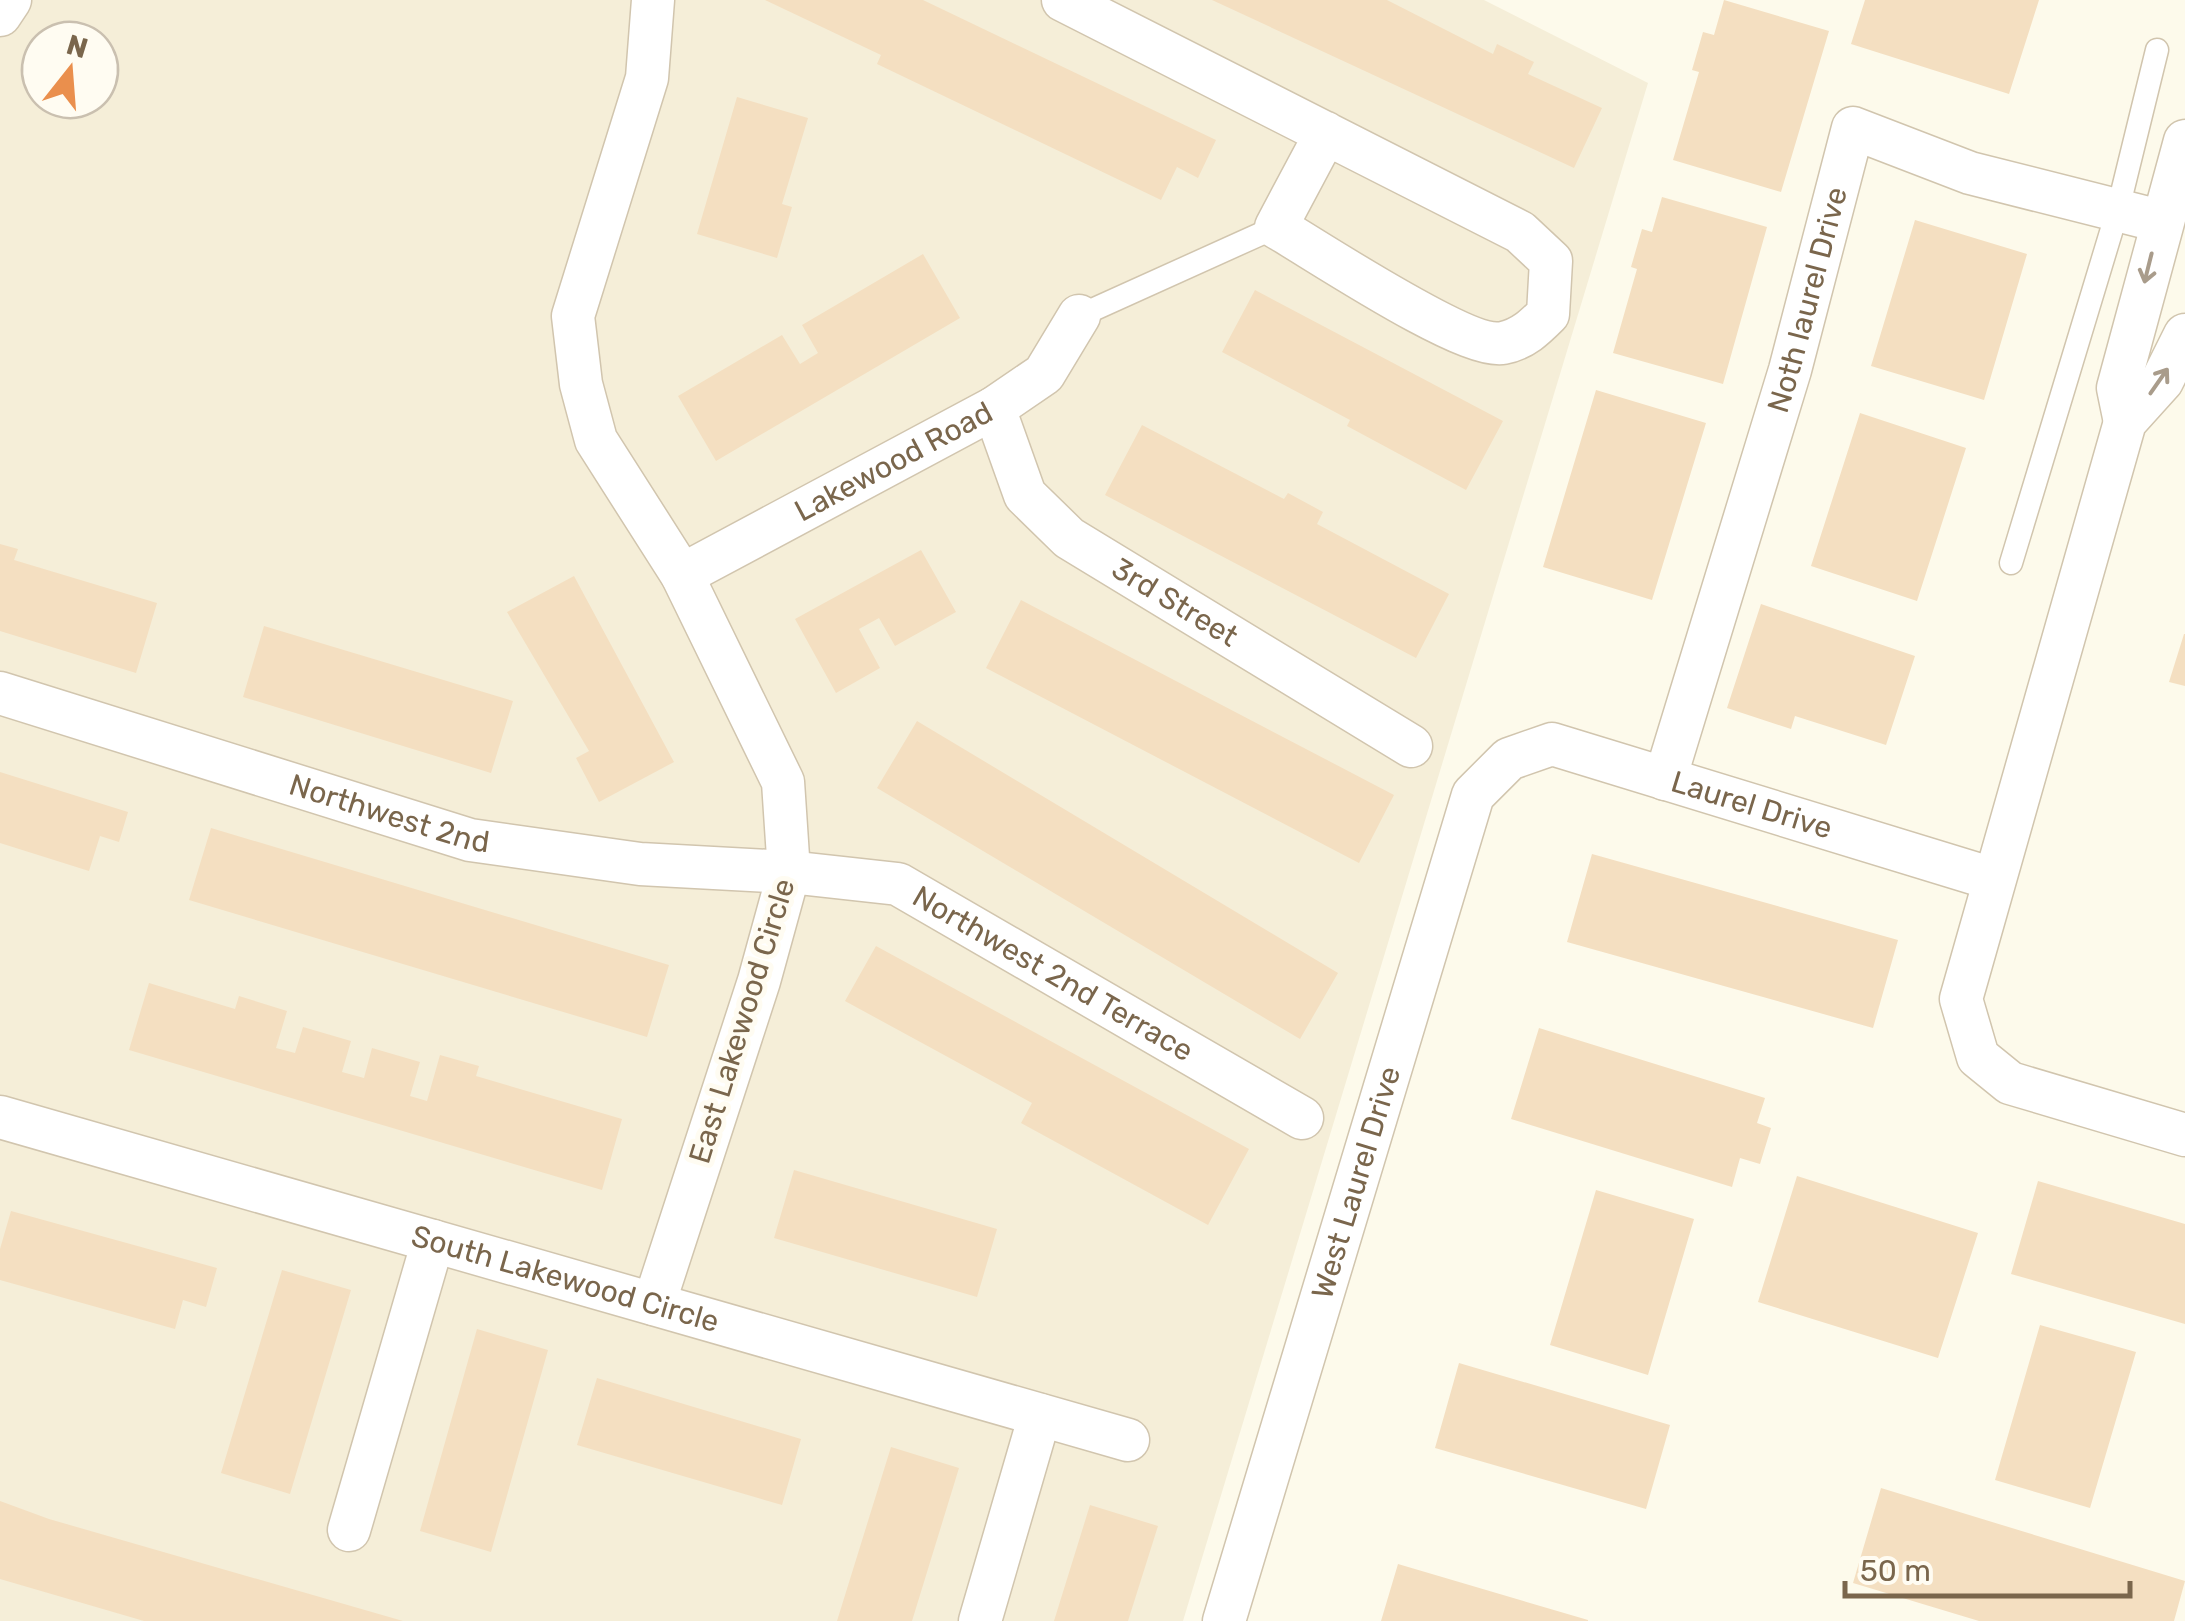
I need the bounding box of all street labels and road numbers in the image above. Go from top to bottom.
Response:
street label: Noth laurel Drive [1760,183,1855,417]
street label: Lakewood Road [789,394,999,529]
street label: 3rd Street [1105,550,1245,655]
street label: Laurel Drive [1667,764,1836,847]
street label: Northwest 2nd [285,767,492,861]
street label: East Lakewood Circle [682,874,802,1168]
street label: Northwest 2nd Terrace [906,878,1200,1069]
street label: West Laurel Drive [1304,1062,1408,1303]
street label: South Lakewood Circle [407,1218,723,1340]

